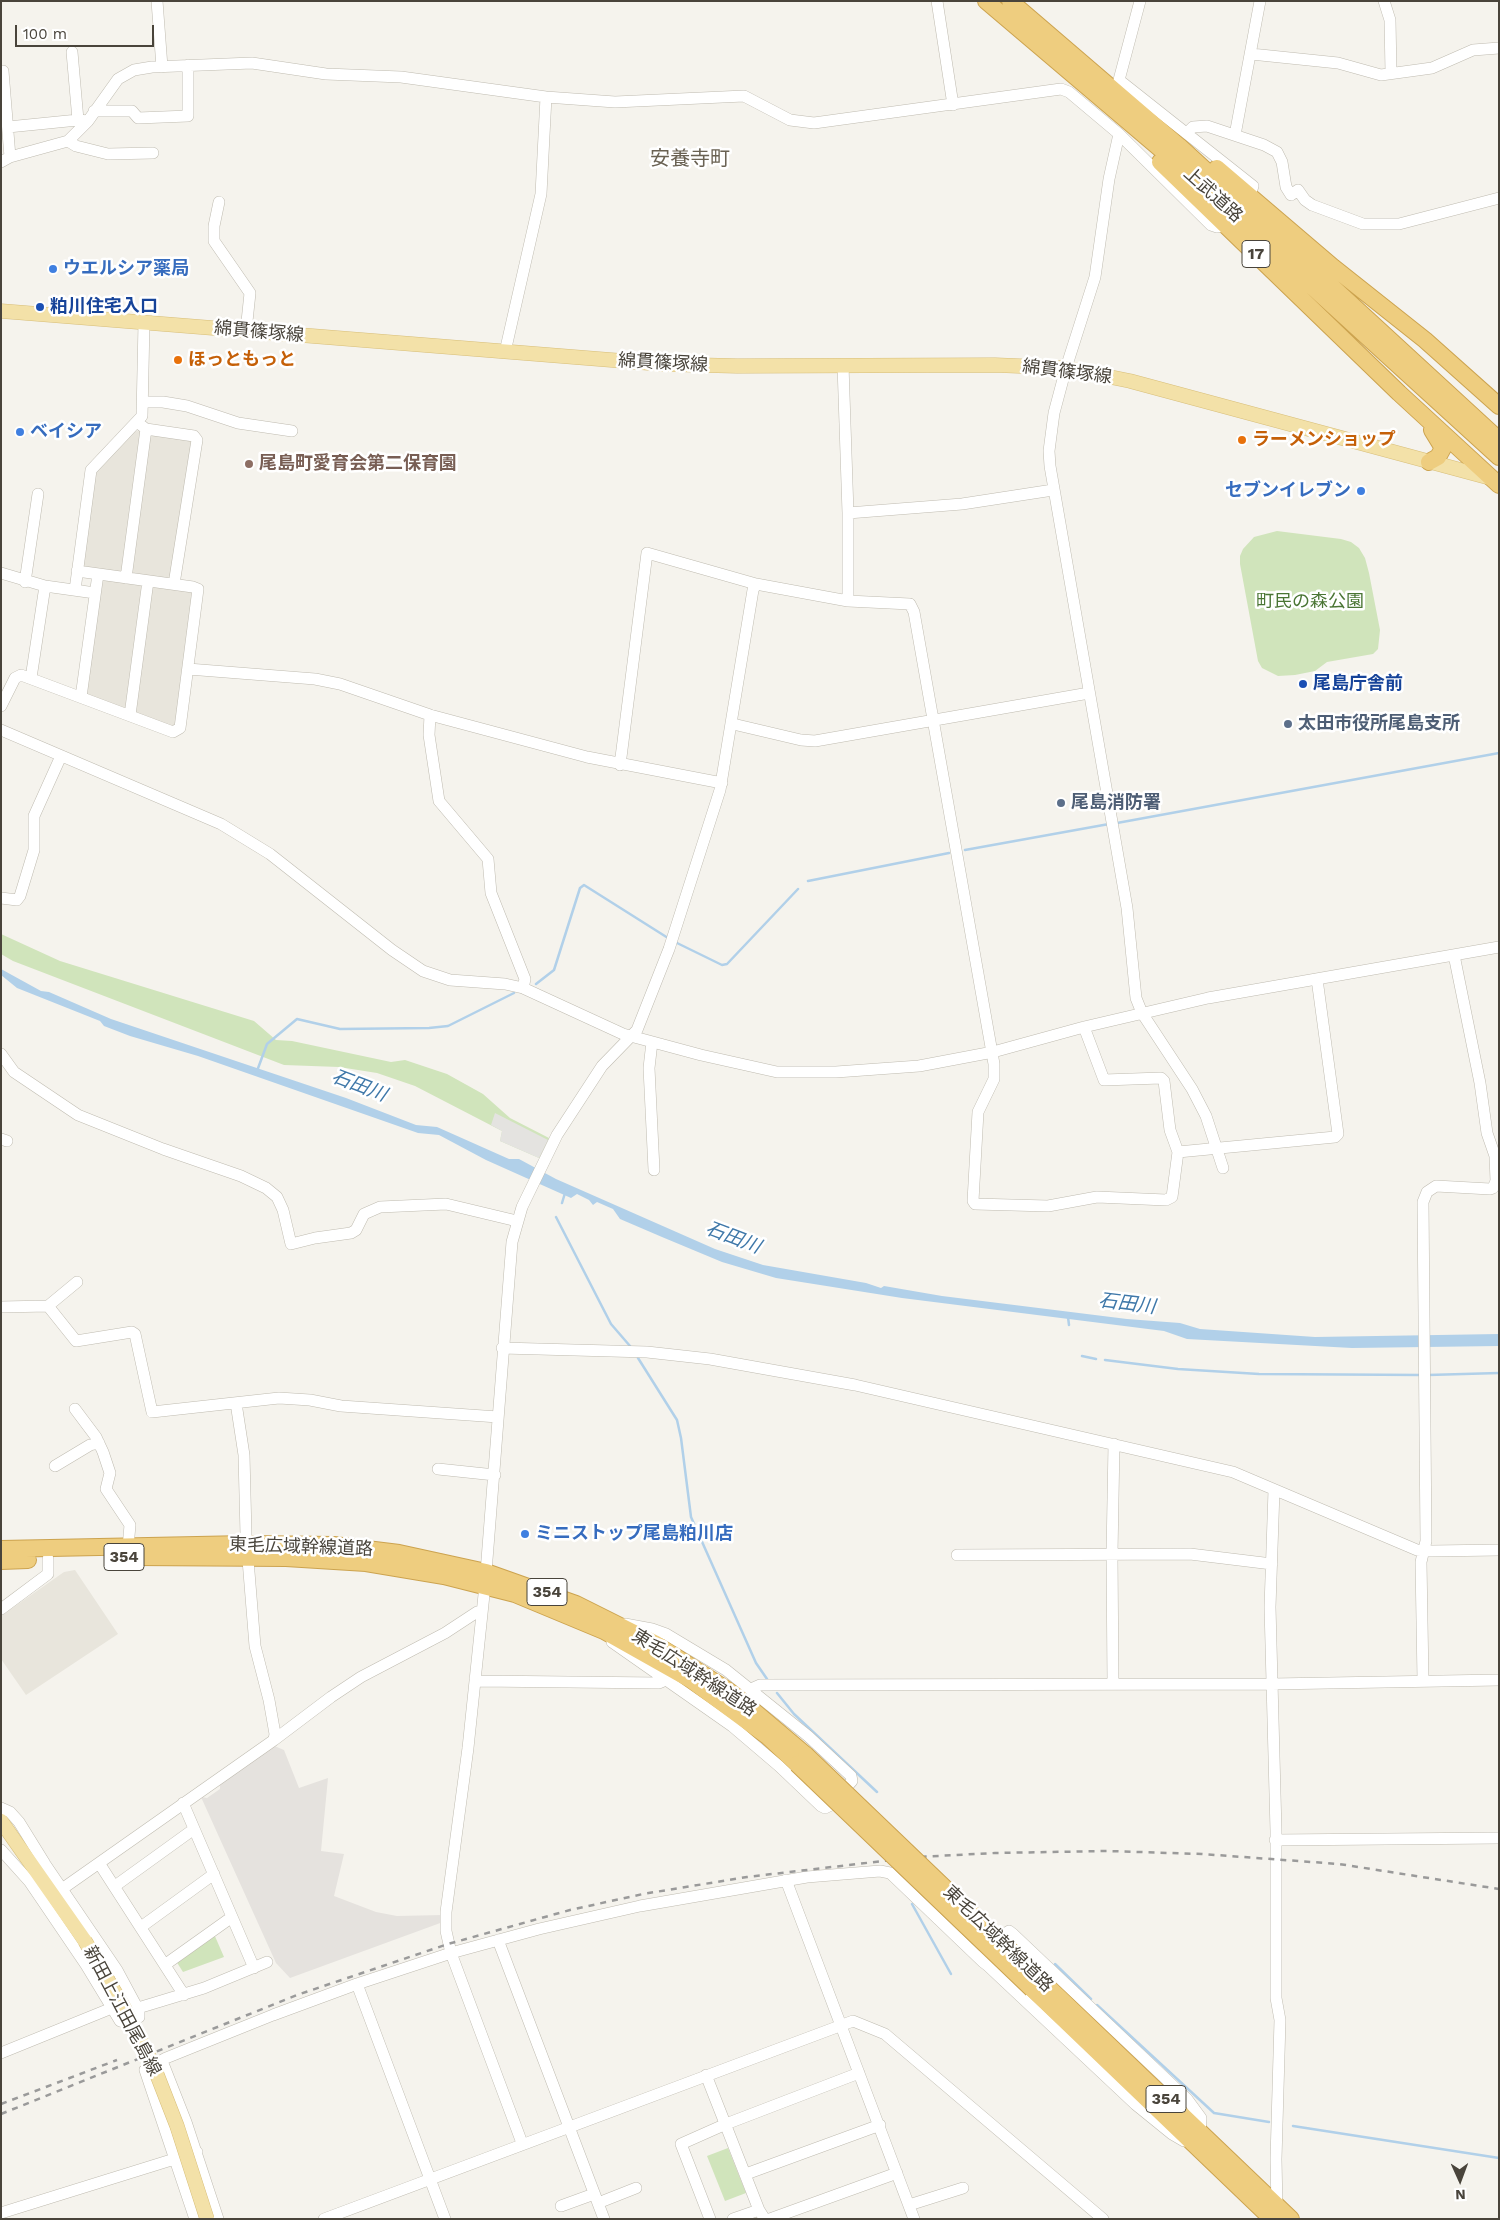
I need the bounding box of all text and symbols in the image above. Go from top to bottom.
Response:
scale bar [18,15,156,47]
text: 100 m [23,25,67,43]
district label: 安養寺町 [650,147,730,171]
street label: 上武道路 [1179,163,1247,227]
road number: 17 [1242,240,1270,268]
place label: ウエルシア薬局 [63,258,189,280]
marker: ウエルシア薬局 [47,263,59,275]
place label: 粕川住宅入口 [50,296,158,318]
marker: 粕川住宅入口 [34,301,46,313]
street label: 綿貫篠塚線 [213,317,305,347]
place label: ほっともっと [188,349,296,371]
street label: 綿貫篠塚線 [617,350,709,376]
marker: ほっともっと [172,354,184,366]
street label: 綿貫篠塚線 [1021,356,1113,388]
place label: ベイシア [30,421,102,443]
marker: ベイシア [14,426,26,438]
place label: ラーメンショップ [1252,429,1396,451]
marker: ラーメンショップ [1236,434,1248,446]
place label: 尾島町愛育会第二保育園 [259,453,457,475]
marker: 尾島町愛育会第二保育園 [243,458,255,470]
place label: セブンイレブン [1225,480,1351,502]
marker: セブンイレブン [1355,485,1367,497]
park label: 町民の森公園 [1256,591,1364,613]
place label: 尾島庁舎前 [1313,673,1403,695]
marker: 尾島庁舎前 [1297,678,1309,690]
place label: 太田市役所尾島支所 [1298,713,1460,735]
marker: 太田市役所尾島支所 [1282,718,1294,730]
place label: 尾島消防署 [1071,792,1161,814]
marker: 尾島消防署 [1055,797,1067,809]
water label: 石田川 [328,1065,390,1107]
water label: 石田川 [702,1217,764,1259]
water label: 石田川 [1097,1289,1157,1319]
place label: ミニストップ尾島粕川店 [535,1523,733,1545]
marker: ミニストップ尾島粕川店 [519,1528,531,1540]
street label: 東毛広域幹線道路 [229,1534,373,1560]
road number: 354 [104,1544,144,1570]
road number: 354 [527,1578,567,1605]
street label: 東毛広域幹線道路 [628,1625,760,1721]
street label: 東毛広域幹線道路 [939,1881,1057,1997]
street label: 新田上江田尾島線 [79,1942,165,2080]
road number: 354 [1146,2086,1186,2112]
north arrow [1435,2155,1485,2205]
text: N [1455,2187,1466,2203]

